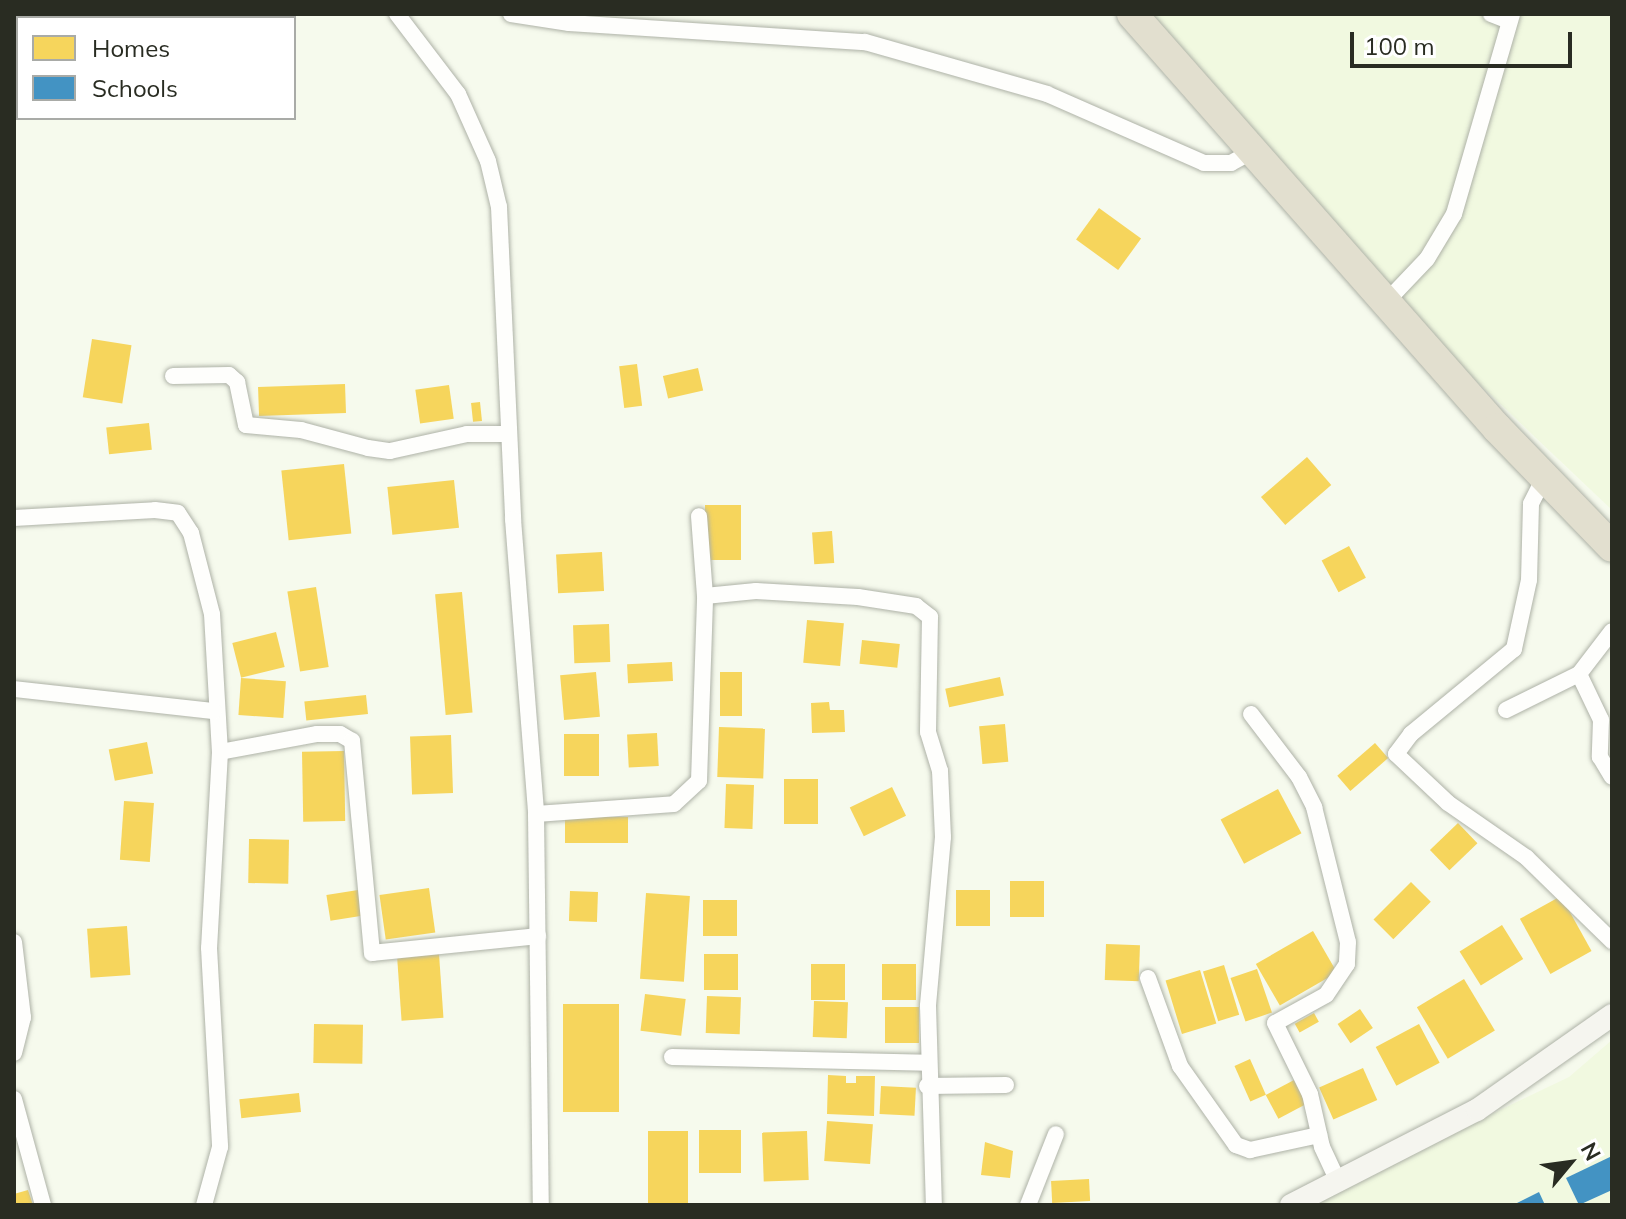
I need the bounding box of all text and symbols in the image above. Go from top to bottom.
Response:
legend [16,16,296,120]
scale bar [1354,16,1576,66]
text: 100 m [1364,31,1435,61]
text: Homes [92,33,170,63]
text: Schools [92,73,178,103]
north arrow [1530,1123,1610,1203]
text: N [1575,1137,1607,1165]

